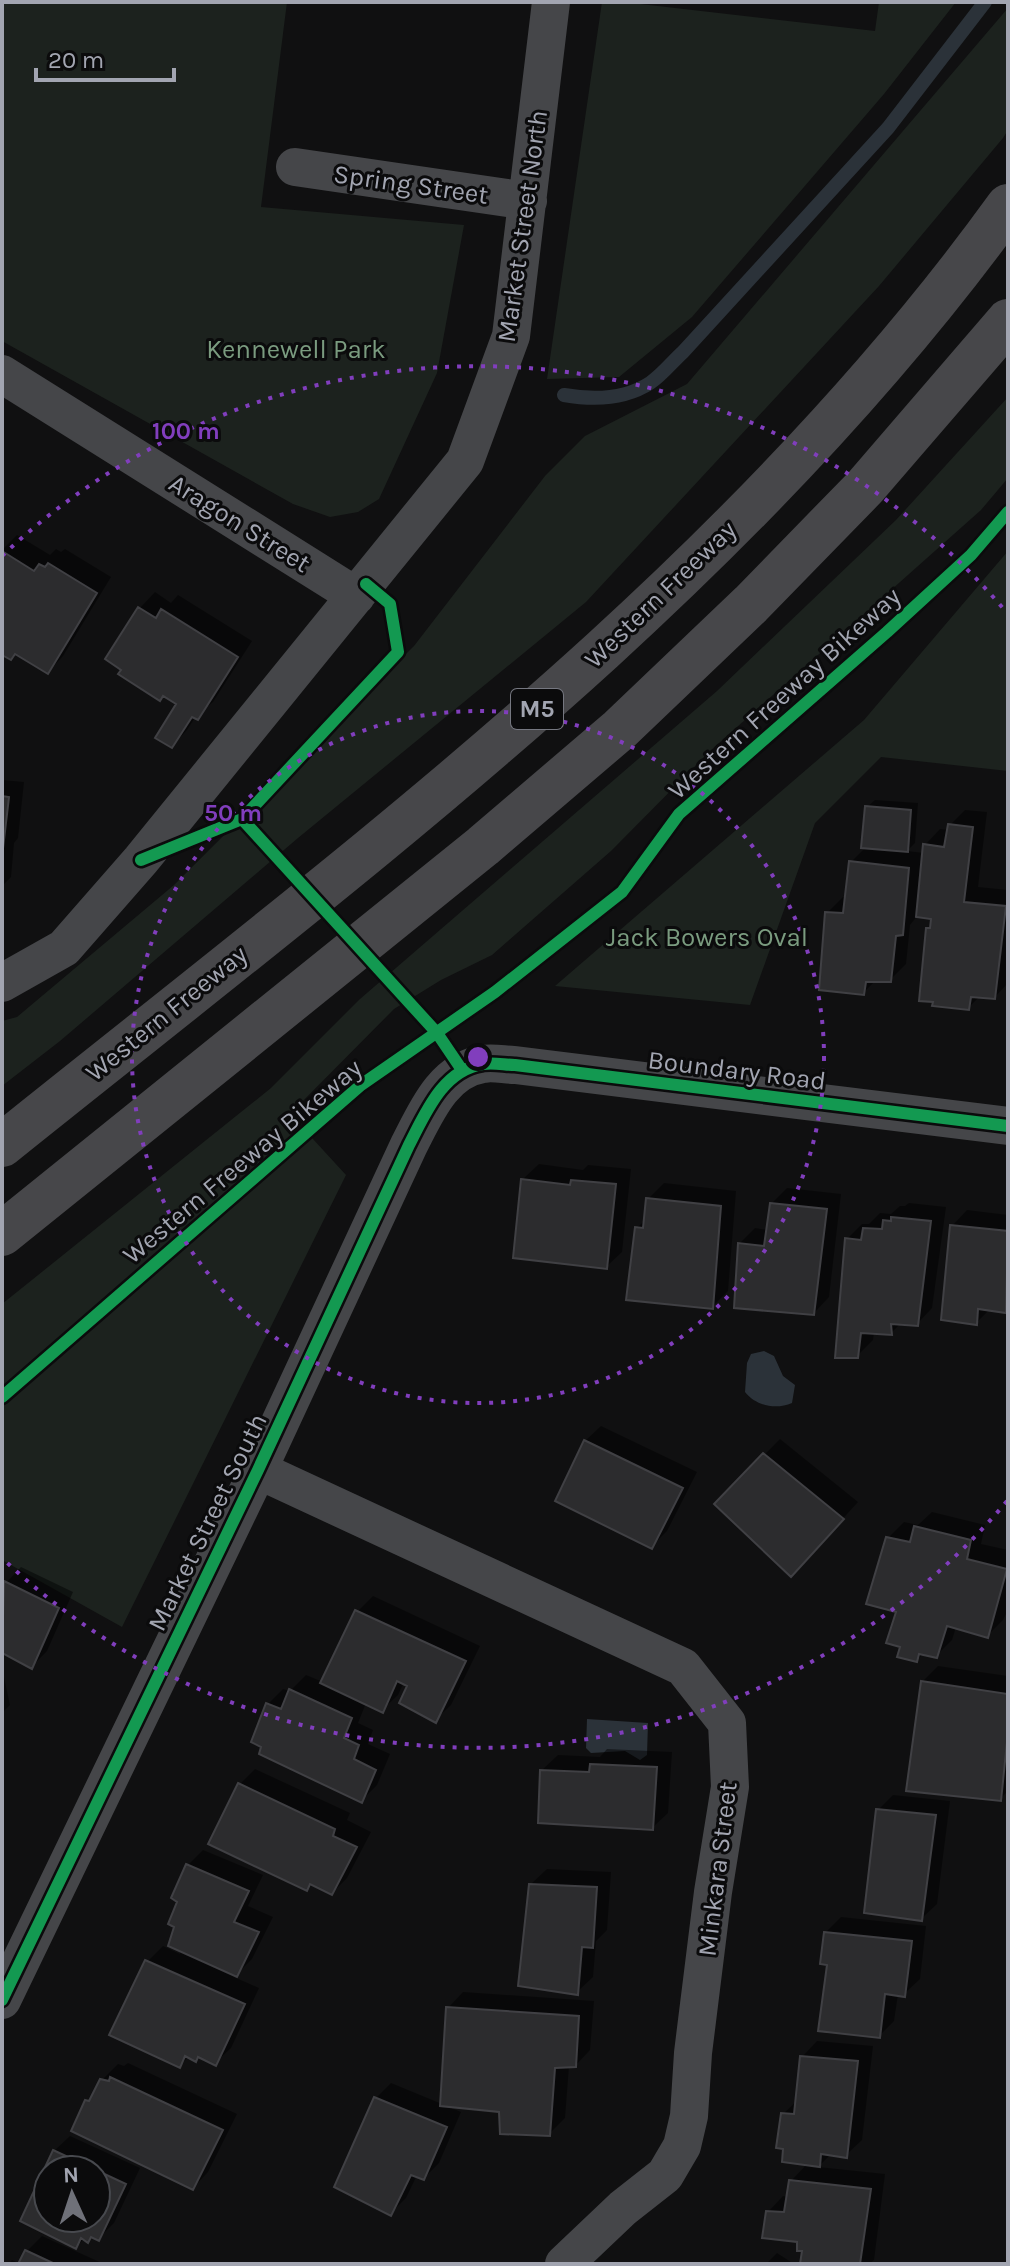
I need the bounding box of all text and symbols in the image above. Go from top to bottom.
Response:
scale bar [36,32,174,82]
text: 20 m [48,46,104,74]
street label: Market Street North [491,108,554,344]
street label: Spring Street [332,158,491,211]
park label: Kennewell Park [206,334,386,365]
text: 100 m [152,417,220,445]
street label: Aragon Street [163,468,316,579]
street label: Western Freeway [578,514,743,675]
street label: Western Freeway Bikeway [662,581,907,806]
road number: M5 [511,689,563,729]
text: 50 m [204,799,262,827]
park label: Jack Bowers Oval [606,922,808,953]
street label: Western Freeway [79,939,253,1088]
centre of rings [464,1043,492,1071]
street label: Boundary Road [646,1044,828,1097]
street label: Western Freeway Bikeway [117,1052,368,1270]
street label: Market Street South [141,1408,274,1636]
street label: Minkara Street [691,1780,744,1958]
north arrow [32,2154,112,2234]
text: N [62,2162,80,2188]

